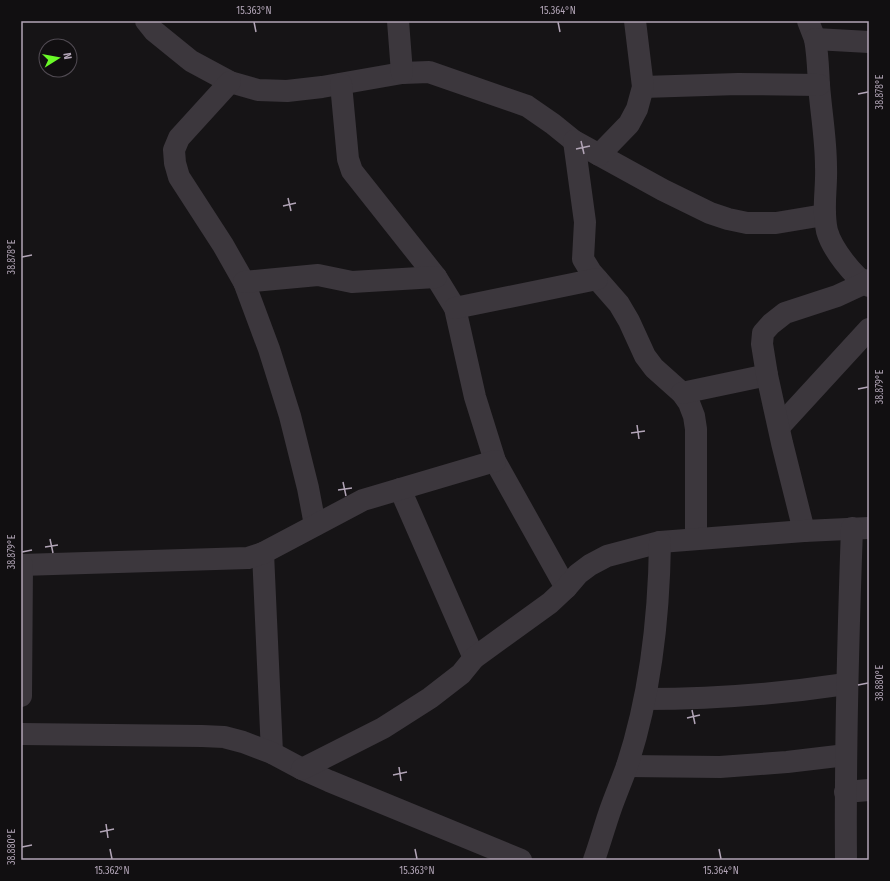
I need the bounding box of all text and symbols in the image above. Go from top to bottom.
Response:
text: 15.363°N [236,5,272,17]
text: 15.364°N [540,5,576,17]
north arrow [38,38,78,78]
text: N [60,52,74,61]
text: 38.878°E [874,74,886,109]
text: 38.878°E [6,239,18,274]
text: 38.879°E [874,369,886,404]
text: 38.879°E [6,534,18,569]
text: 38.880°E [874,665,886,701]
text: 38.880°E [6,829,18,865]
text: 15.362°N [94,865,130,877]
text: 15.363°N [399,865,435,877]
text: 15.364°N [703,865,739,877]

